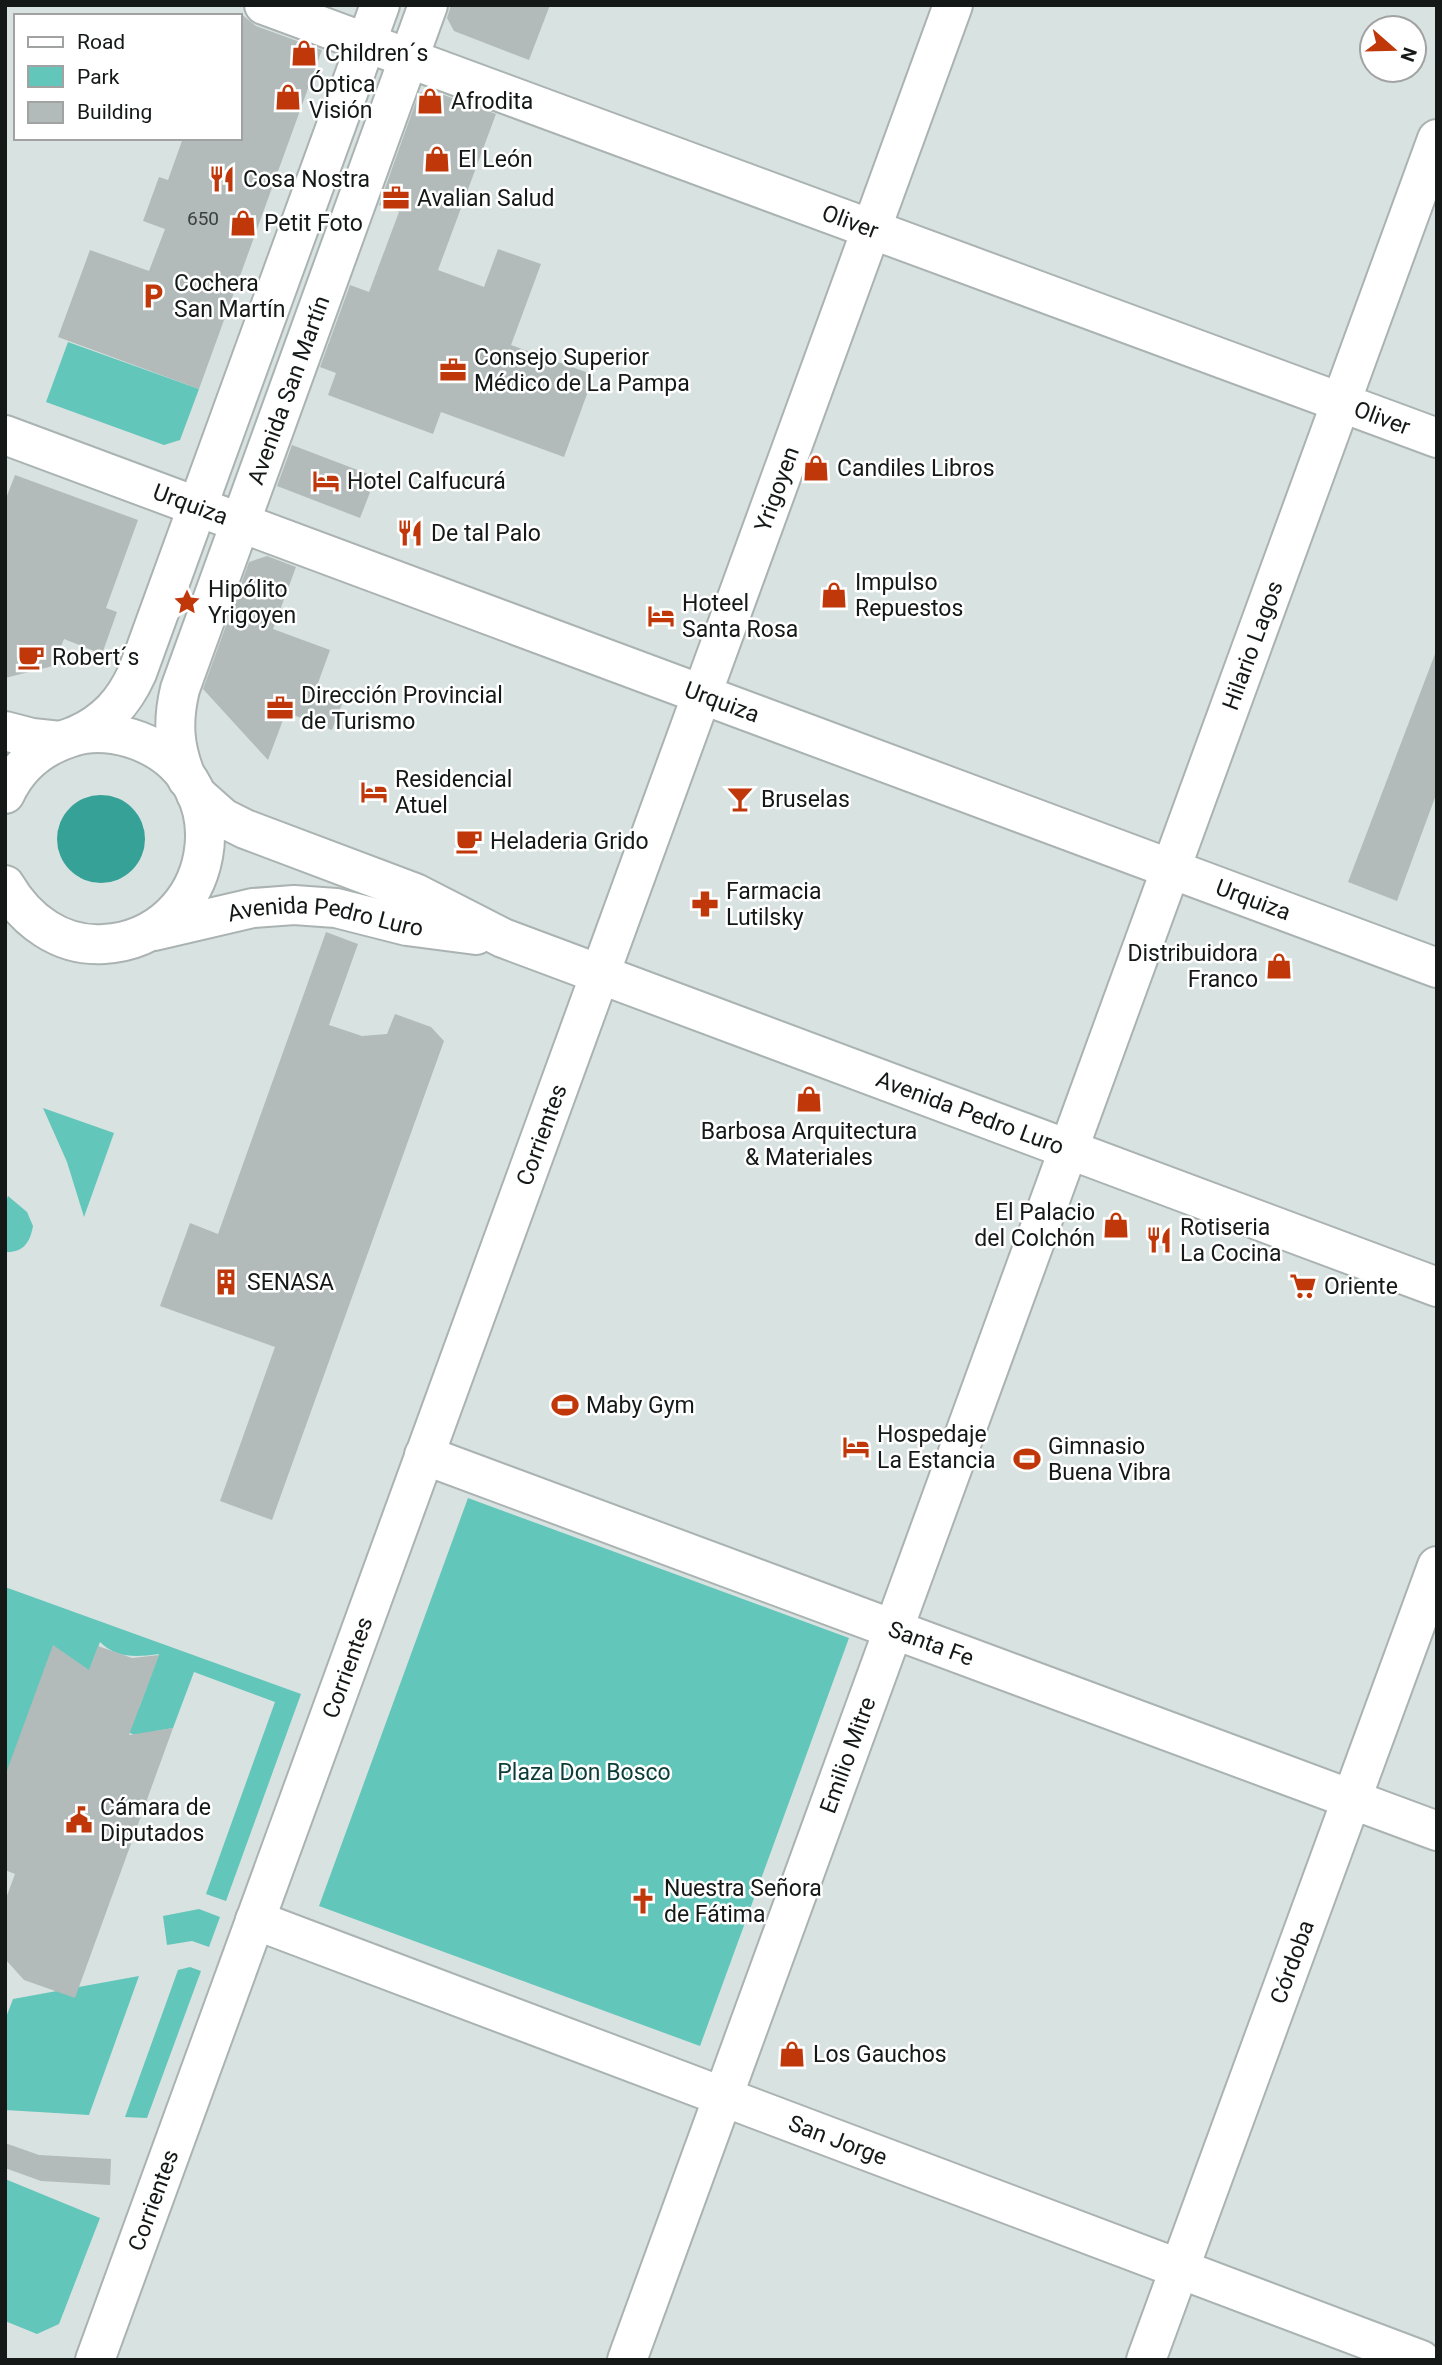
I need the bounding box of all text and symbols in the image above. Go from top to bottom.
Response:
legend [14,14,242,140]
north arrow [1358,14,1428,84]
text: Road [77,30,125,54]
shop icon: Children´s [289,38,319,68]
place label: Children´s [325,40,428,67]
text: N [1395,44,1422,65]
text: Park [77,65,120,89]
place label: Óptica Visión [309,70,375,124]
shop icon: Óptica Visión [273,82,303,112]
shop icon: Afrodita [415,86,445,116]
place label: Afrodita [451,88,533,115]
text: Building [77,100,152,124]
shop icon: El León [422,144,452,174]
place label: El León [458,146,533,173]
restaurant icon: Cosa Nostra [207,164,237,194]
place label: Cosa Nostra [243,166,370,193]
office icon: Avalian Salud [381,183,411,213]
place label: Avalian Salud [417,185,554,212]
street label: Oliver [818,199,882,244]
house number: 650 [187,207,219,230]
shop icon: Petit Foto [228,208,258,238]
place label: Petit Foto [264,210,363,237]
place label: Cochera San Martín [174,270,285,323]
parking icon: Cochera San Martín [138,281,168,311]
street label: Avenida San Martín [242,292,335,488]
place label: Consejo Superior Médico de La Pampa [474,344,690,397]
office icon: Consejo Superior Médico de La Pampa [438,355,468,385]
street label: Oliver [1350,395,1414,441]
street label: Yrigoyen [749,443,804,535]
shop icon: Candiles Libros [801,453,831,483]
place label: Candiles Libros [837,455,995,482]
hotel icon: Hotel Calfucurá [311,466,341,496]
place label: Hotel Calfucurá [347,468,506,495]
street label: Urquiza [149,478,232,530]
restaurant icon: De tal Palo [395,518,425,548]
place label: De tal Palo [431,520,541,547]
place label: Impulso Repuestos [855,569,963,622]
place label: Hipólito Yrigoyen [208,576,296,629]
street label: Hilario Lagos [1216,577,1288,714]
shop icon: Impulso Repuestos [819,580,849,610]
place icon: Hipólito Yrigoyen [172,587,202,617]
place label: Hoteel Santa Rosa [682,590,798,643]
hotel icon: Hoteel Santa Rosa [646,601,676,631]
cafe icon: Robert´s [16,642,46,672]
place label: Robert´s [52,644,139,671]
street label: Urquiza [681,676,763,728]
place label: Dirección Provincial de Turismo [301,682,503,735]
office icon: Dirección Provincial de Turismo [265,693,295,723]
place label: Residencial Atuel [395,766,512,819]
hotel icon: Residencial Atuel [359,777,389,807]
bar icon: Bruselas [725,784,755,814]
place label: Bruselas [761,786,850,813]
cafe icon: Heladeria Grido [454,826,484,856]
place label: Heladeria Grido [490,828,649,855]
street label: Urquiza [1212,873,1295,926]
place label: Farmacia Lutilsky [726,878,821,931]
pharmacy icon: Farmacia Lutilsky [690,889,720,919]
street label: Avenida Pedro Luro [225,891,425,941]
place label: Distribuidora Franco [1127,940,1258,993]
shop icon: Distribuidora Franco [1264,951,1294,981]
street label: Avenida Pedro Luro [873,1065,1068,1160]
street label: Corrientes [511,1080,572,1189]
shop icon: Barbosa Arquitectura & Materiales [794,1084,824,1114]
place label: Barbosa Arquitectura & Materiales [701,1118,917,1171]
place label: El Palacio del Colchón [974,1199,1095,1252]
shop icon: El Palacio del Colchón [1101,1210,1131,1240]
place label: Rotiseria La Cocina [1180,1214,1282,1267]
restaurant icon: Rotiseria La Cocina [1144,1225,1174,1255]
building icon: SENASA [211,1267,241,1297]
place label: SENASA [247,1269,334,1296]
supermarket icon: Oriente [1288,1271,1318,1301]
place label: Oriente [1324,1273,1398,1300]
sports icon: Maby Gym [550,1390,580,1420]
place label: Maby Gym [586,1392,695,1419]
place label: Hospedaje La Estancia [877,1421,995,1474]
hotel icon: Hospedaje La Estancia [841,1432,871,1462]
place label: Gimnasio Buena Vibra [1048,1433,1171,1486]
sports icon: Gimnasio Buena Vibra [1012,1444,1042,1474]
street label: Corrientes [317,1613,378,1722]
street label: Santa Fe [885,1615,978,1671]
street label: Emilio Mitre [814,1693,881,1817]
park label: Plaza Don Bosco [497,1759,671,1786]
place label: Cámara de Diputados [100,1794,211,1847]
public building icon: Cámara de Diputados [64,1805,94,1835]
place label: Nuestra Señora de Fátima [664,1875,822,1928]
church icon: Nuestra Señora de Fátima [628,1886,658,1916]
street label: Córdoba [1264,1916,1320,2008]
shop icon: Los Gauchos [777,2039,807,2069]
place label: Los Gauchos [813,2041,947,2068]
street label: San Jorge [785,2109,891,2171]
street label: Corrientes [122,2146,184,2255]

